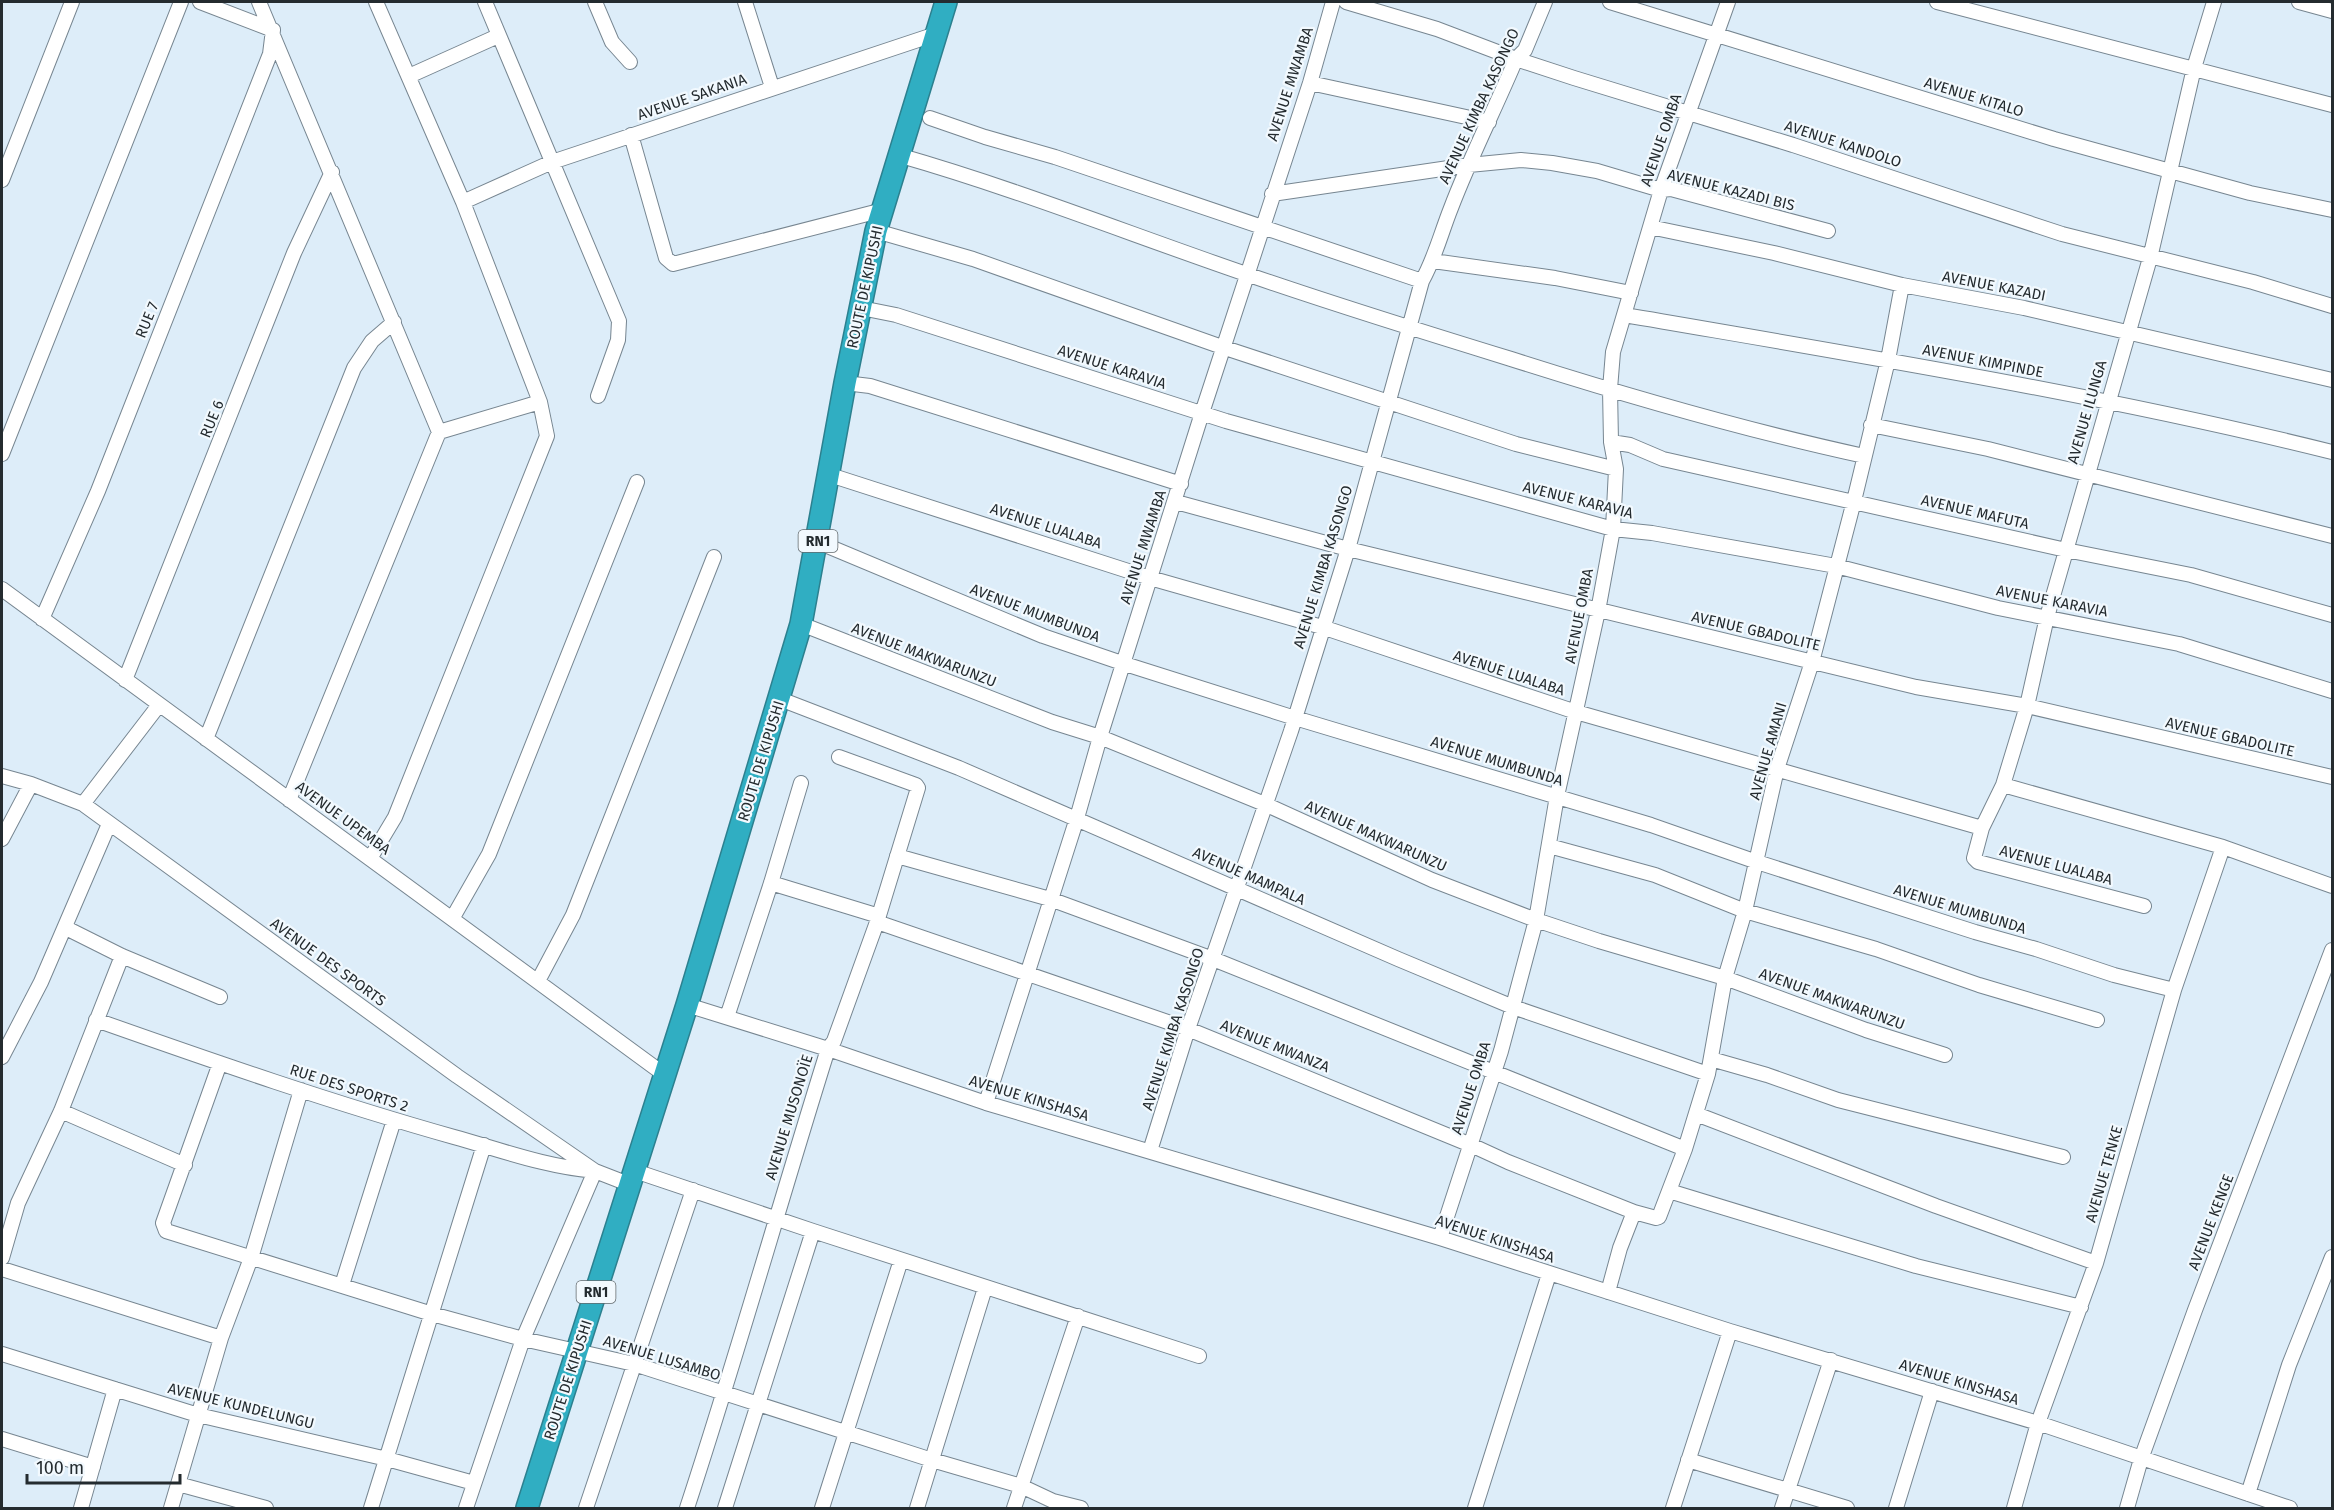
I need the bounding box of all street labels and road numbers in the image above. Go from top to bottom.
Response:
street label: AVENUE MWAMBA [1263,24,1317,143]
street label: AVENUE KIMBA KASONGO [1435,25,1523,187]
street label: AVENUE SAKANIA [635,70,749,124]
street label: AVENUE KITALO [1922,73,2026,121]
street label: AVENUE OMBA [1637,91,1685,189]
street label: AVENUE KANDOLO [1782,117,1904,171]
street label: AVENUE KAZADI BIS [1665,165,1797,215]
street label: ROUTE DE KIPUSHI [843,224,887,350]
street label: AVENUE KAZADI [1941,267,2047,305]
street label: RUE 7 [132,299,163,341]
street label: AVENUE KIMPINDE [1921,340,2045,382]
street label: AVENUE KARAVIA [1055,341,1169,393]
street label: AVENUE ILUNGA [2064,358,2110,466]
street label: RUE 6 [196,398,228,440]
street label: AVENUE KARAVIA [1521,478,1635,523]
street label: AVENUE KIMBA KASONGO [1290,483,1356,651]
street label: AVENUE MWAMBA [1116,487,1170,606]
street label: AVENUE MAFUTA [1919,491,2031,533]
street label: AVENUE LUALABA [988,500,1104,553]
road number: RN1 [798,530,838,552]
street label: AVENUE OMBA [1561,567,1597,665]
street label: AVENUE MUMBUNDA [968,580,1103,646]
street label: AVENUE KARAVIA [1995,581,2110,621]
street label: AVENUE GBADOLITE [1690,607,1822,655]
street label: AVENUE MAKWARUNZU [849,619,999,691]
street label: AVENUE LUALABA [1451,647,1567,700]
street label: ROUTE DE KIPUSHI [734,698,788,824]
street label: AVENUE AMANI [1746,700,1790,802]
street label: AVENUE GBADOLITE [2164,713,2296,761]
street label: AVENUE MUMBUNDA [1429,732,1566,790]
street label: AVENUE UPEMBA [292,778,394,859]
street label: AVENUE MAKWARUNZU [1302,797,1450,875]
street label: AVENUE LUALABA [1998,841,2115,889]
street label: AVENUE MAMPALA [1190,843,1308,909]
street label: AVENUE MUMBUNDA [1892,880,2029,938]
street label: AVENUE DES SPORTS [267,914,389,1010]
street label: AVENUE KIMBA KASONGO [1138,946,1208,1112]
street label: AVENUE MAKWARUNZU [1757,964,1907,1034]
street label: AVENUE MWANZA [1218,1016,1333,1076]
street label: AVENUE OMBA [1448,1039,1495,1137]
street label: AVENUE MUSONOÏE [761,1052,817,1182]
street label: RUE DES SPORTS 2 [287,1060,411,1116]
street label: AVENUE KINSHASA [967,1071,1091,1125]
street label: AVENUE TENKE [2082,1124,2126,1224]
street label: AVENUE KENGE [2184,1171,2238,1273]
street label: AVENUE KINSHASA [1433,1211,1557,1267]
road number: RN1 [576,1281,616,1303]
street label: ROUTE DE KIPUSHI [540,1318,596,1442]
street label: AVENUE LUSAMBO [601,1332,723,1384]
street label: AVENUE KINSHASA [1897,1355,2021,1409]
street label: AVENUE KUNDELUNGU [166,1379,316,1433]

